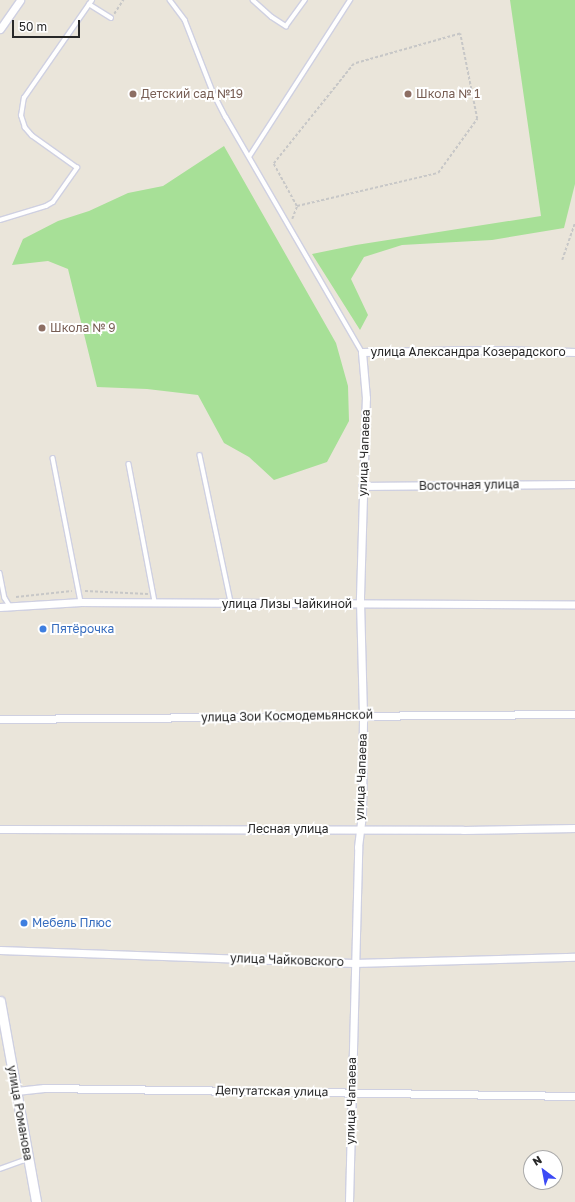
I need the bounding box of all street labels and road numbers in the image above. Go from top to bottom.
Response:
street label: улица Александра Козерадского [370,345,566,359]
street label: улица Чапаева [355,409,373,497]
street label: Восточная улица [419,477,519,493]
street label: улица Лизы Чайкиной [222,597,352,611]
street label: улица Зои Космодемьянской [201,707,373,725]
street label: улица Чапаева [352,733,370,821]
street label: Лесная улица [247,822,329,836]
street label: улица Чайковского [230,951,344,969]
street label: улица Чапаева [343,1057,359,1145]
street label: улица Романова [5,1064,35,1162]
street label: Депутатская улица [215,1083,329,1099]

